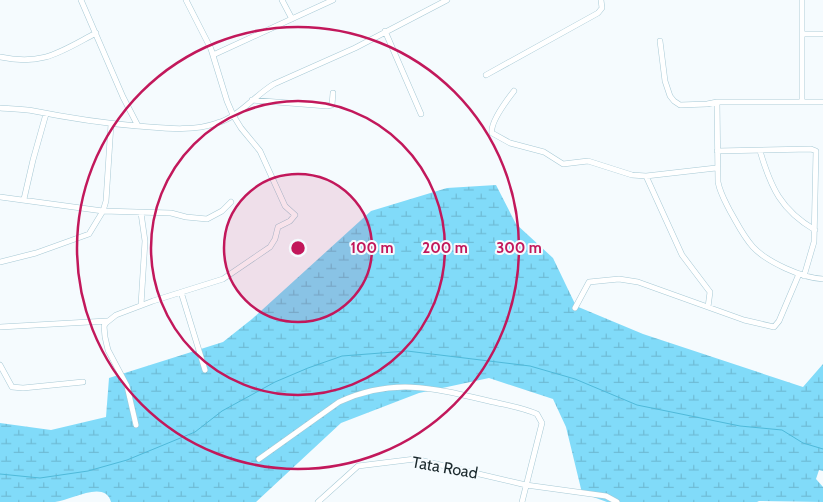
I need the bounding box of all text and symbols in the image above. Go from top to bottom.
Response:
centre of rings [289,239,307,257]
text: 100 m [350,239,394,257]
text: 200 m [422,239,468,257]
text: 300 m [496,239,542,257]
street label: Tata Road [411,452,479,483]

